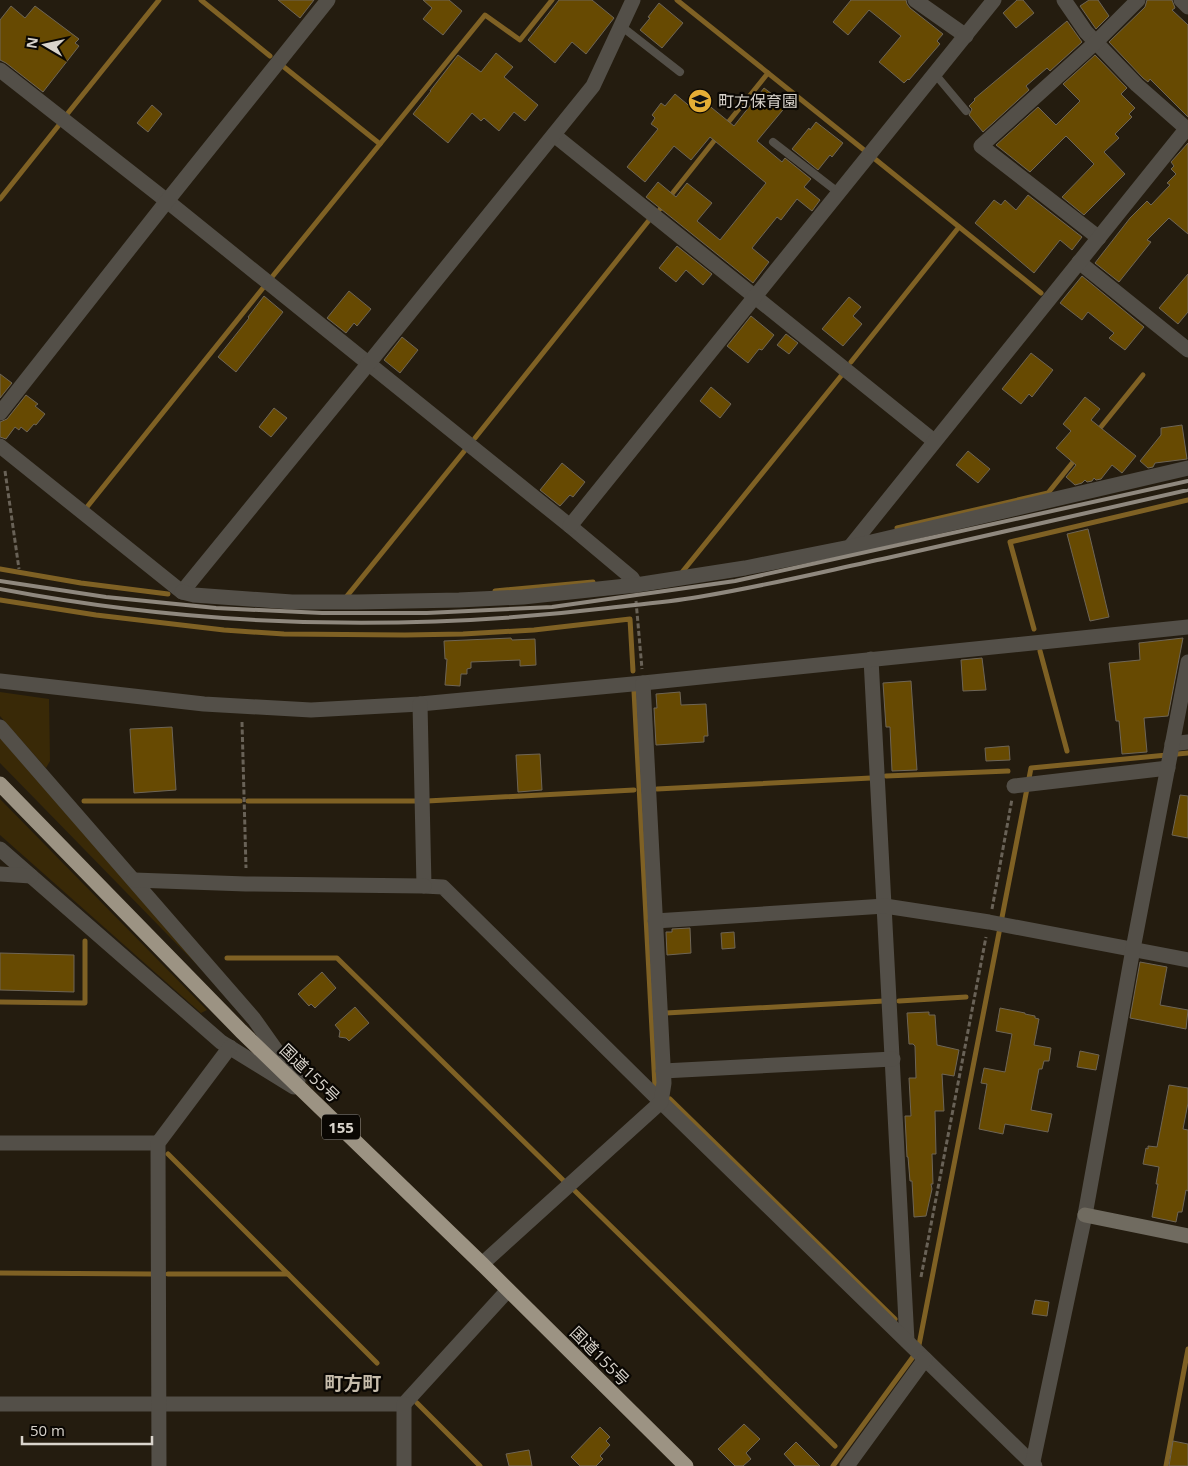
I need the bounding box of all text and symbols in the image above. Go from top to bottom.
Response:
north arrow [20,20,70,70]
text: N [21,36,42,50]
school or university icon: 町方保育園 [687,88,713,114]
place label: 町方保育園 [718,90,798,112]
street label: 国道155号 [275,1039,345,1107]
road number: 155 [322,1114,360,1140]
street label: 国道155号 [566,1322,634,1390]
district label: 町方町 [324,1370,382,1396]
scale bar [22,1414,152,1446]
text: 50 m [30,1420,65,1440]

